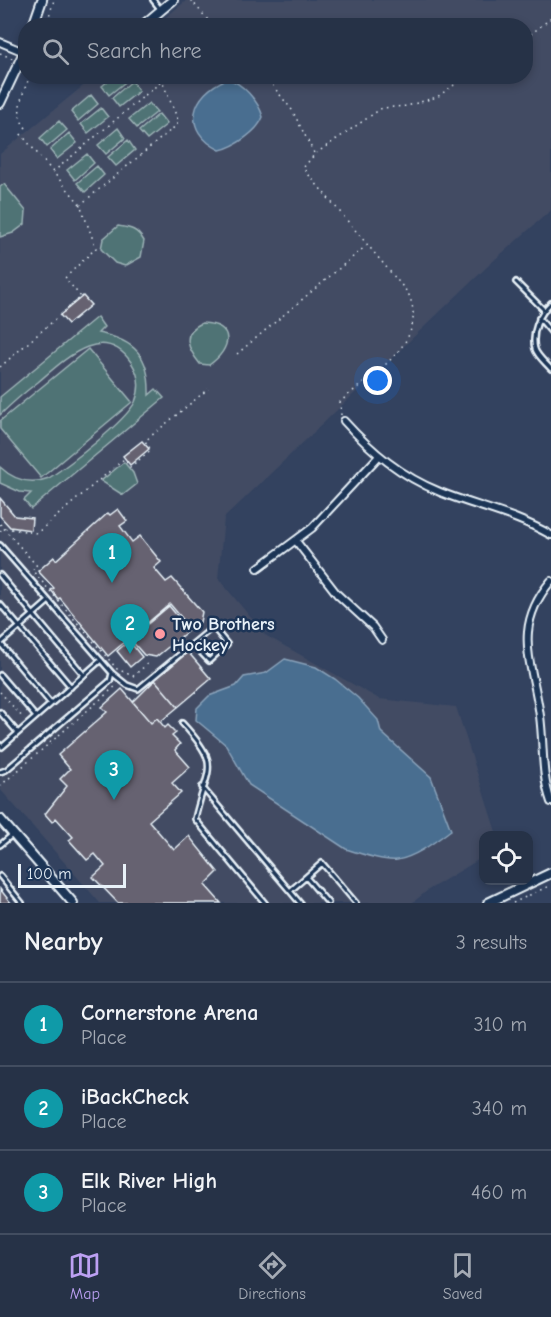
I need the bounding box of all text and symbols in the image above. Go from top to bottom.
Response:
search box [18,18,533,84]
icon: search [39,35,72,68]
text: Search here [87,38,202,64]
your location [363,366,392,395]
pin: 1 [92,534,132,583]
pin: 2 [110,604,150,654]
place label: Two Brothers Hockey [172,614,275,656]
marker: Two Brothers Hockey [153,627,167,641]
pin: 3 [94,750,134,800]
map controls [479,831,533,885]
button: locate [479,831,533,885]
scale bar [18,861,126,888]
text: 100 m [27,865,71,883]
text: Nearby [24,927,103,957]
text: 3 results [456,931,527,954]
text: Cornerstone Arena [81,1000,258,1026]
text: 1 [40,1013,47,1036]
text: 310 m [474,1013,527,1036]
text: Place [81,1026,127,1049]
text: iBackCheck [81,1084,189,1110]
text: 2 [39,1097,48,1120]
text: 340 m [472,1097,527,1120]
text: Place [81,1110,127,1133]
text: Elk River High [81,1168,217,1194]
text: 3 [39,1181,48,1204]
text: 460 m [471,1181,527,1204]
text: Place [81,1194,127,1217]
tab: Map [68,1249,101,1303]
tab: Directions [238,1249,306,1303]
tab: Saved [443,1249,483,1303]

